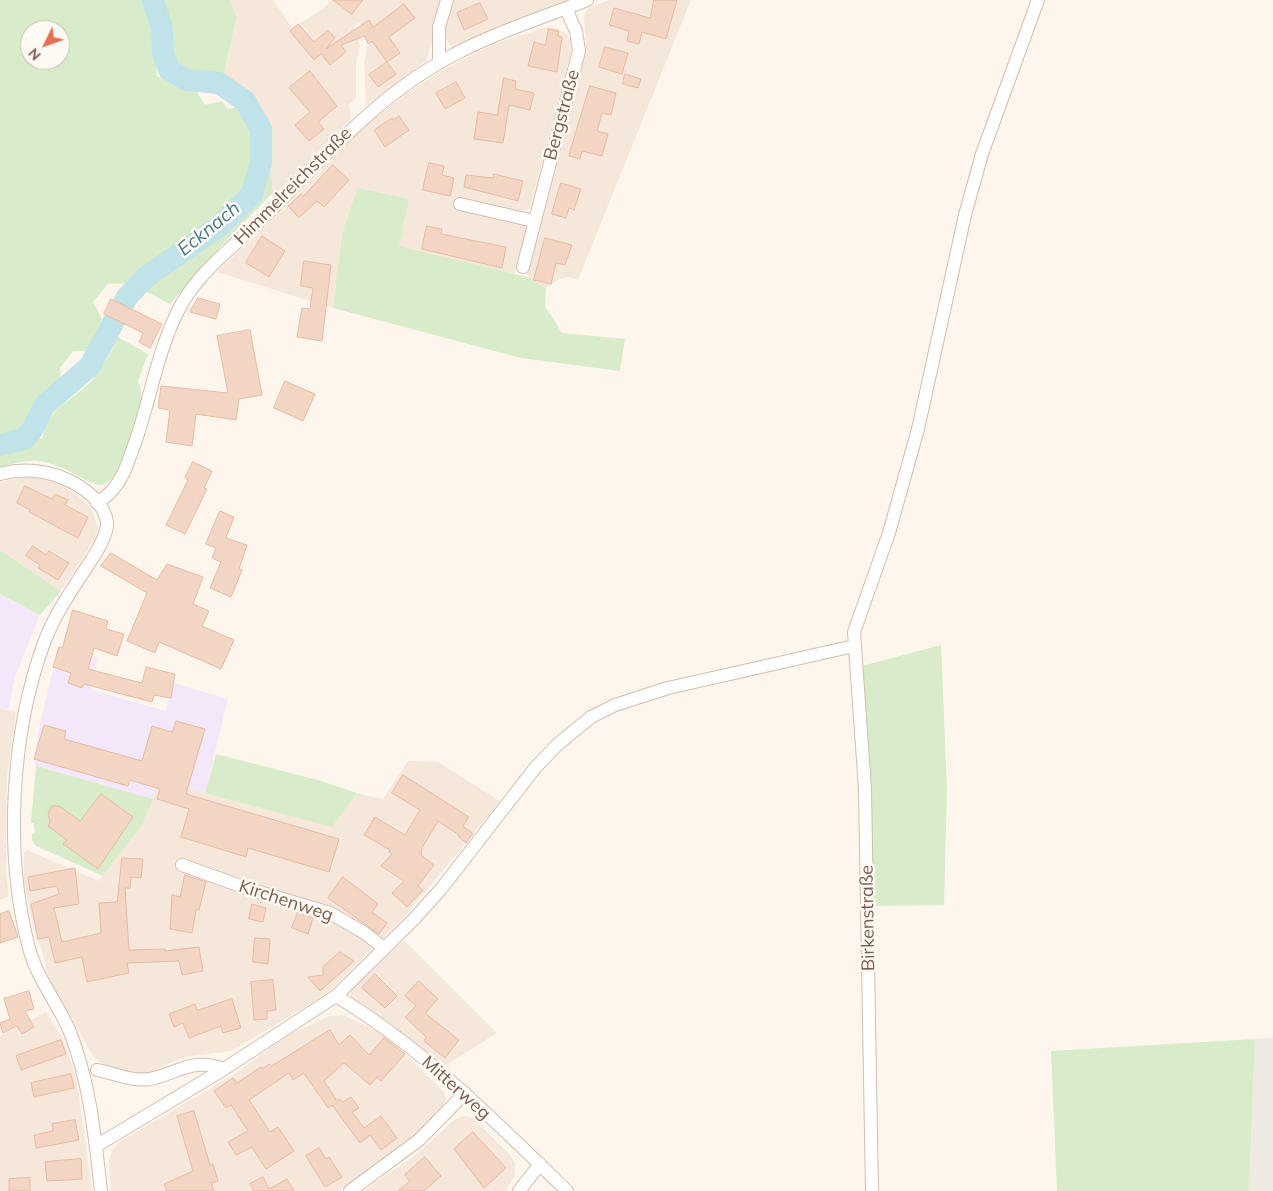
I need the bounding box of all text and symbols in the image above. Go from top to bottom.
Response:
north arrow [20,20,70,70]
text: N [24,44,45,64]
street label: Bergstraße [540,67,584,163]
street label: Himmelreichstraße [230,123,356,249]
water label: Ecknach [173,197,245,261]
street label: Birkenstraße [856,865,880,971]
street label: Kirchenweg [236,876,336,926]
street label: Mitterweg [417,1052,495,1124]

